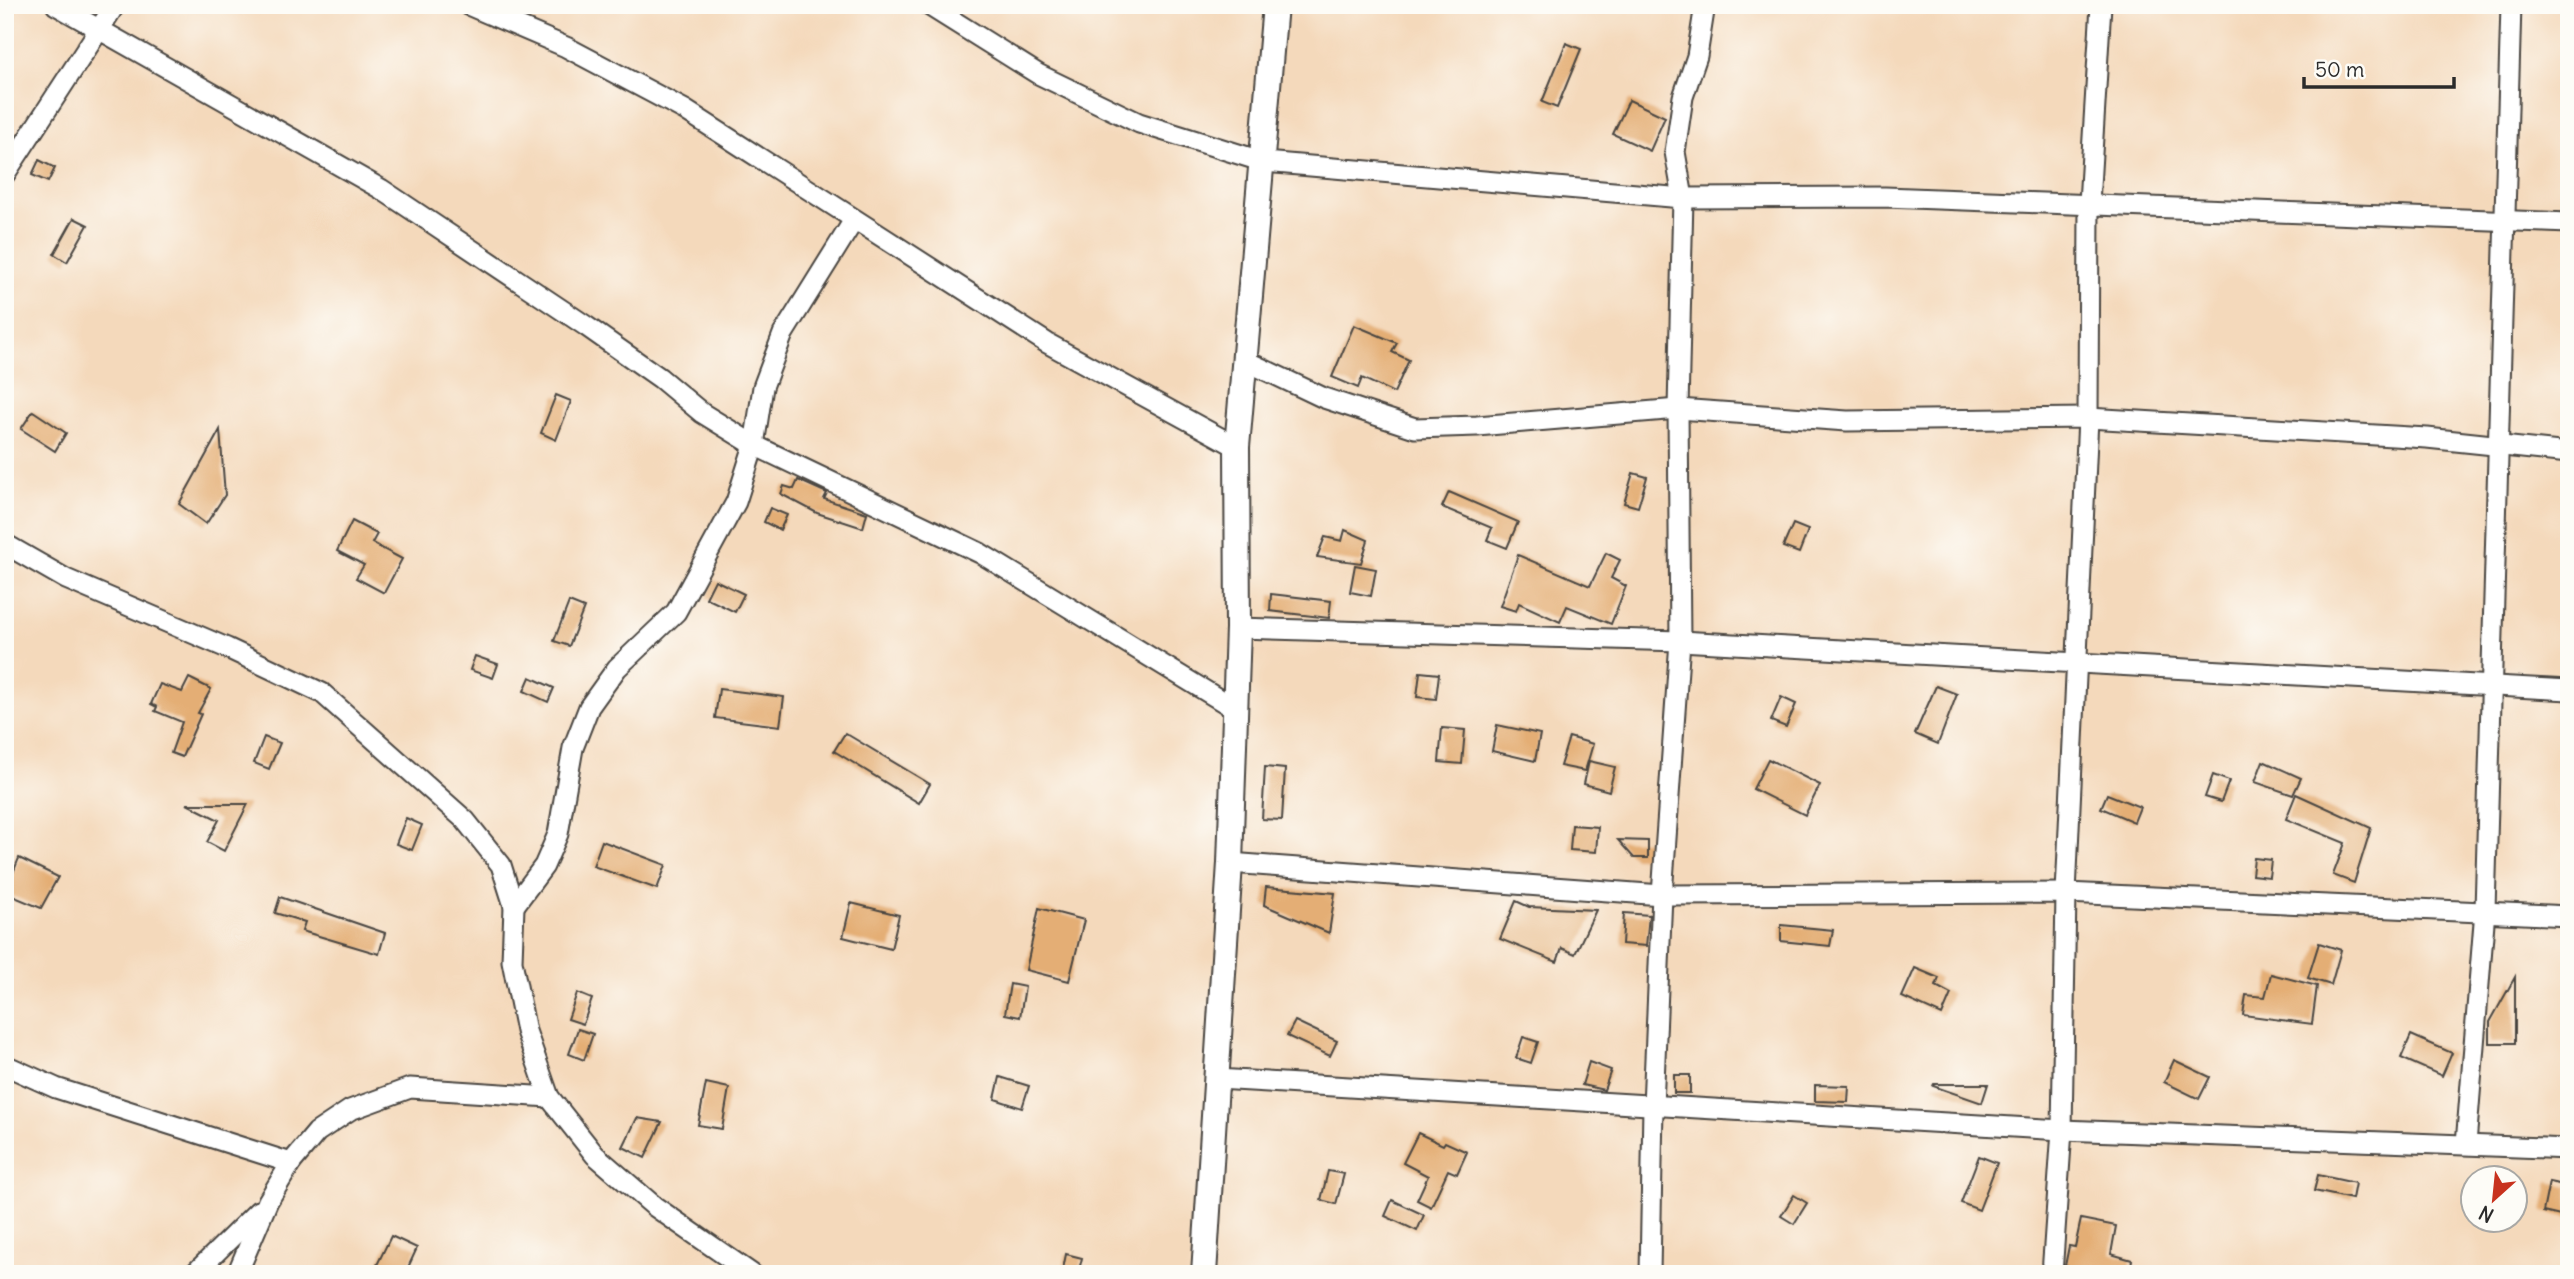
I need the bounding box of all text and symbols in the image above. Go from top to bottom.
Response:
scale bar [2304,46,2455,90]
text: 50 m [2315,56,2364,83]
north arrow [2458,1164,2528,1234]
text: N [2475,1200,2498,1228]

